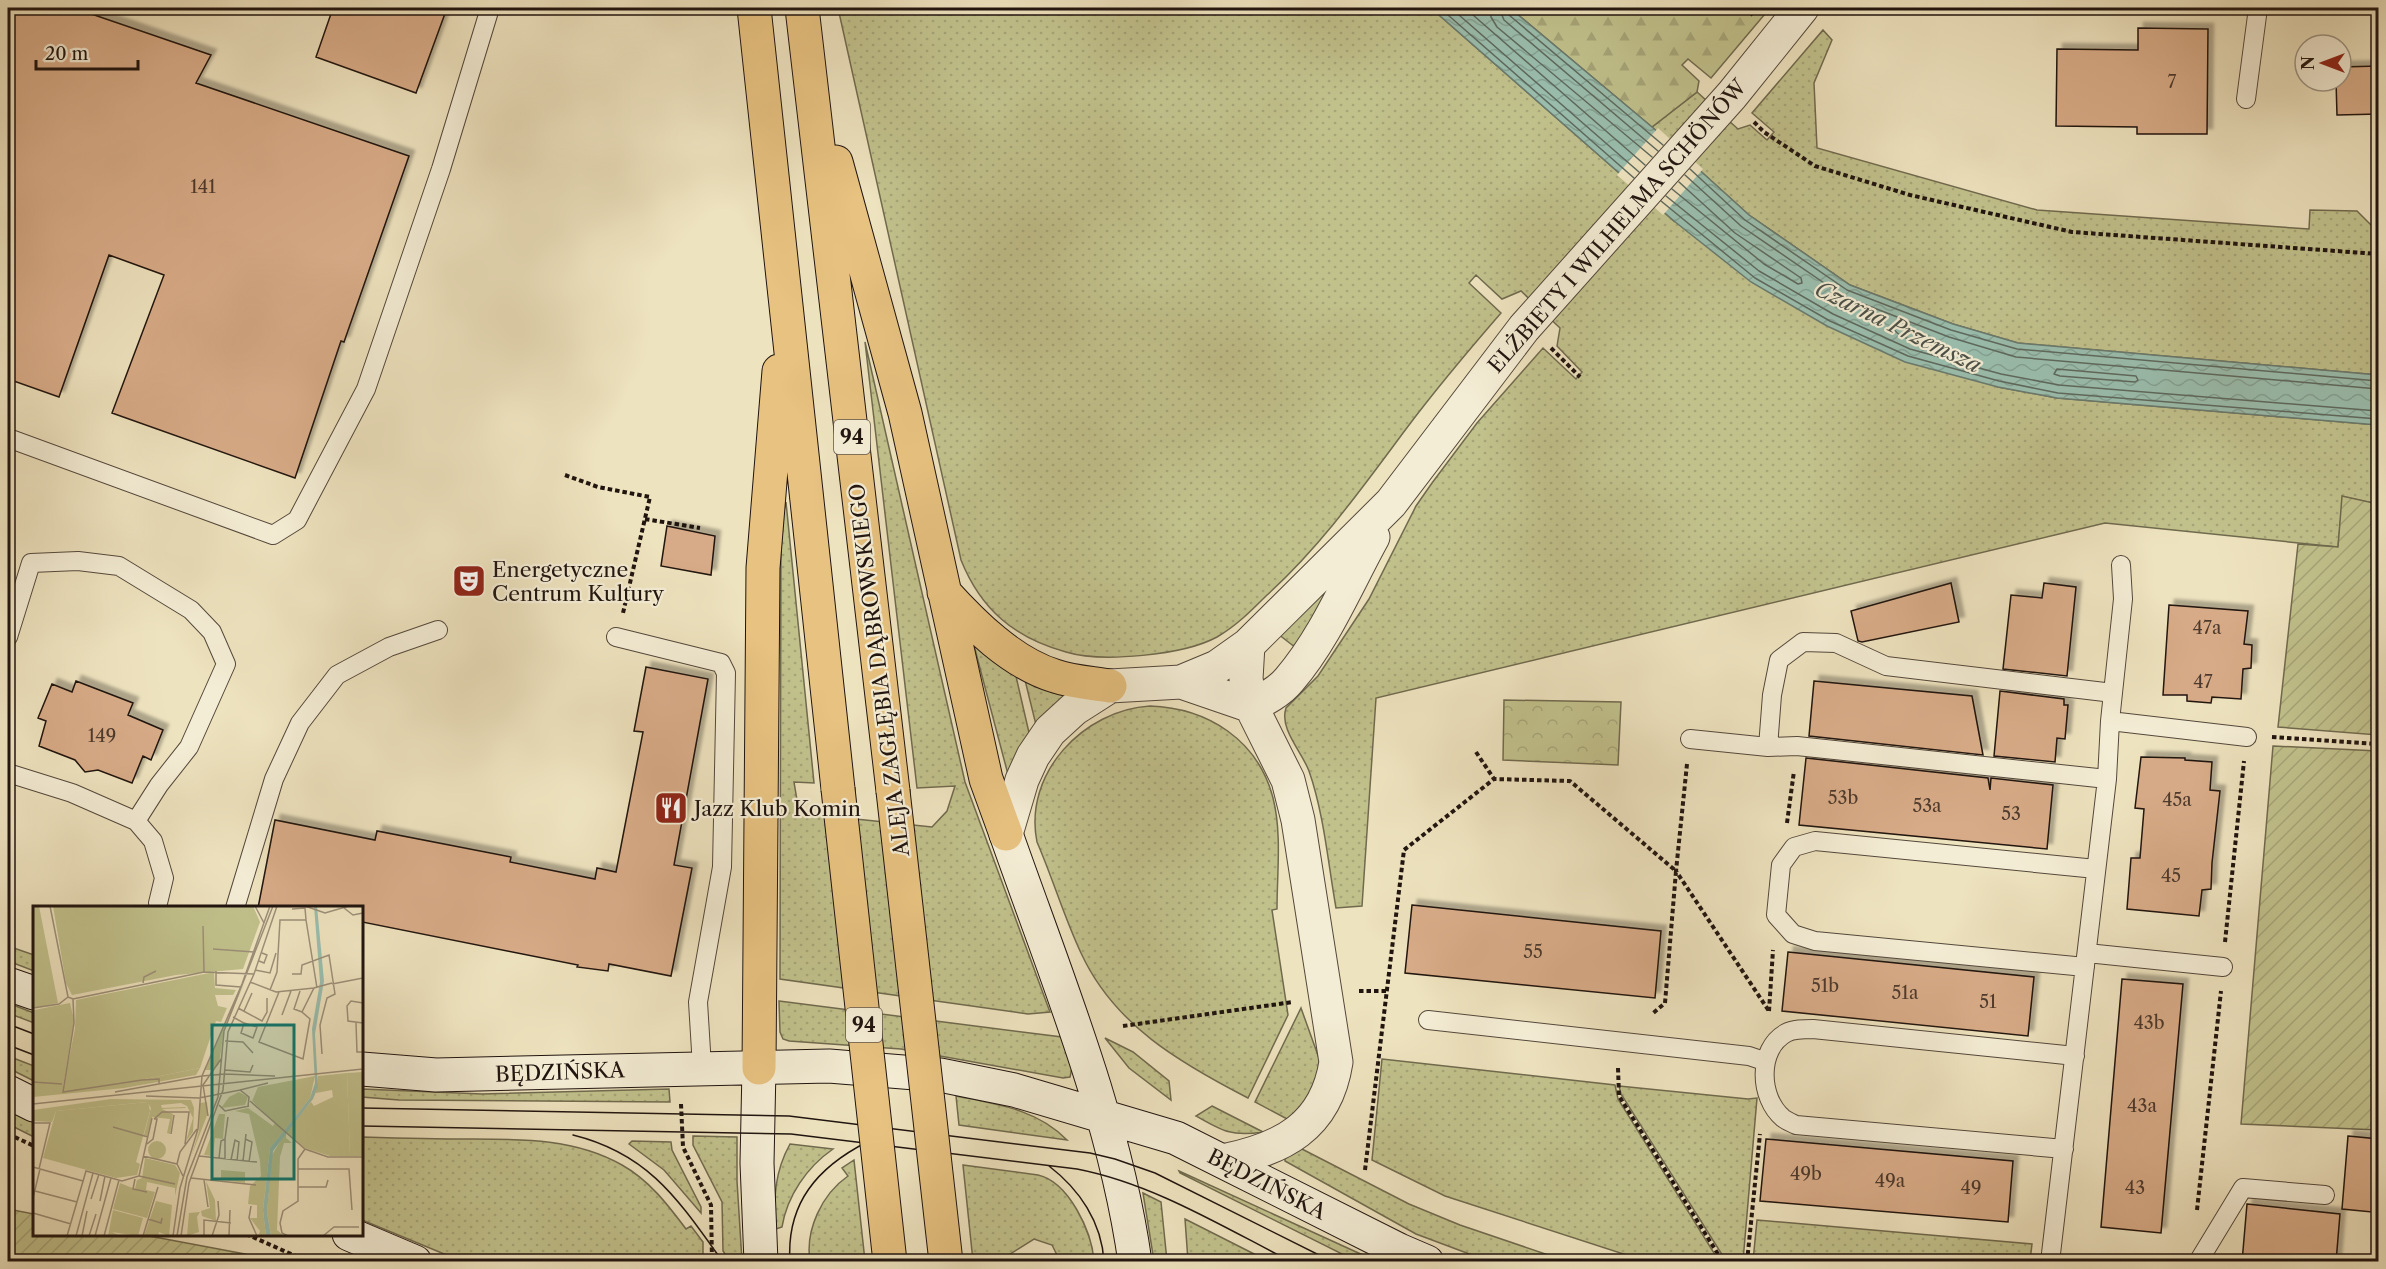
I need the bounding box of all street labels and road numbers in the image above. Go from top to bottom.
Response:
street label: ELŻBIETY I WILHELMA SCHÖNÓW [1483,73,1752,378]
road number: 94 [834,420,870,454]
street label: ALEJA ZAGŁĘBIA DĄBROWSKIEGO [844,482,914,859]
road number: 94 [846,1008,882,1042]
street label: BĘDZIŃSKA [495,1057,626,1087]
street label: BĘDZIŃSKA [1203,1143,1331,1225]

